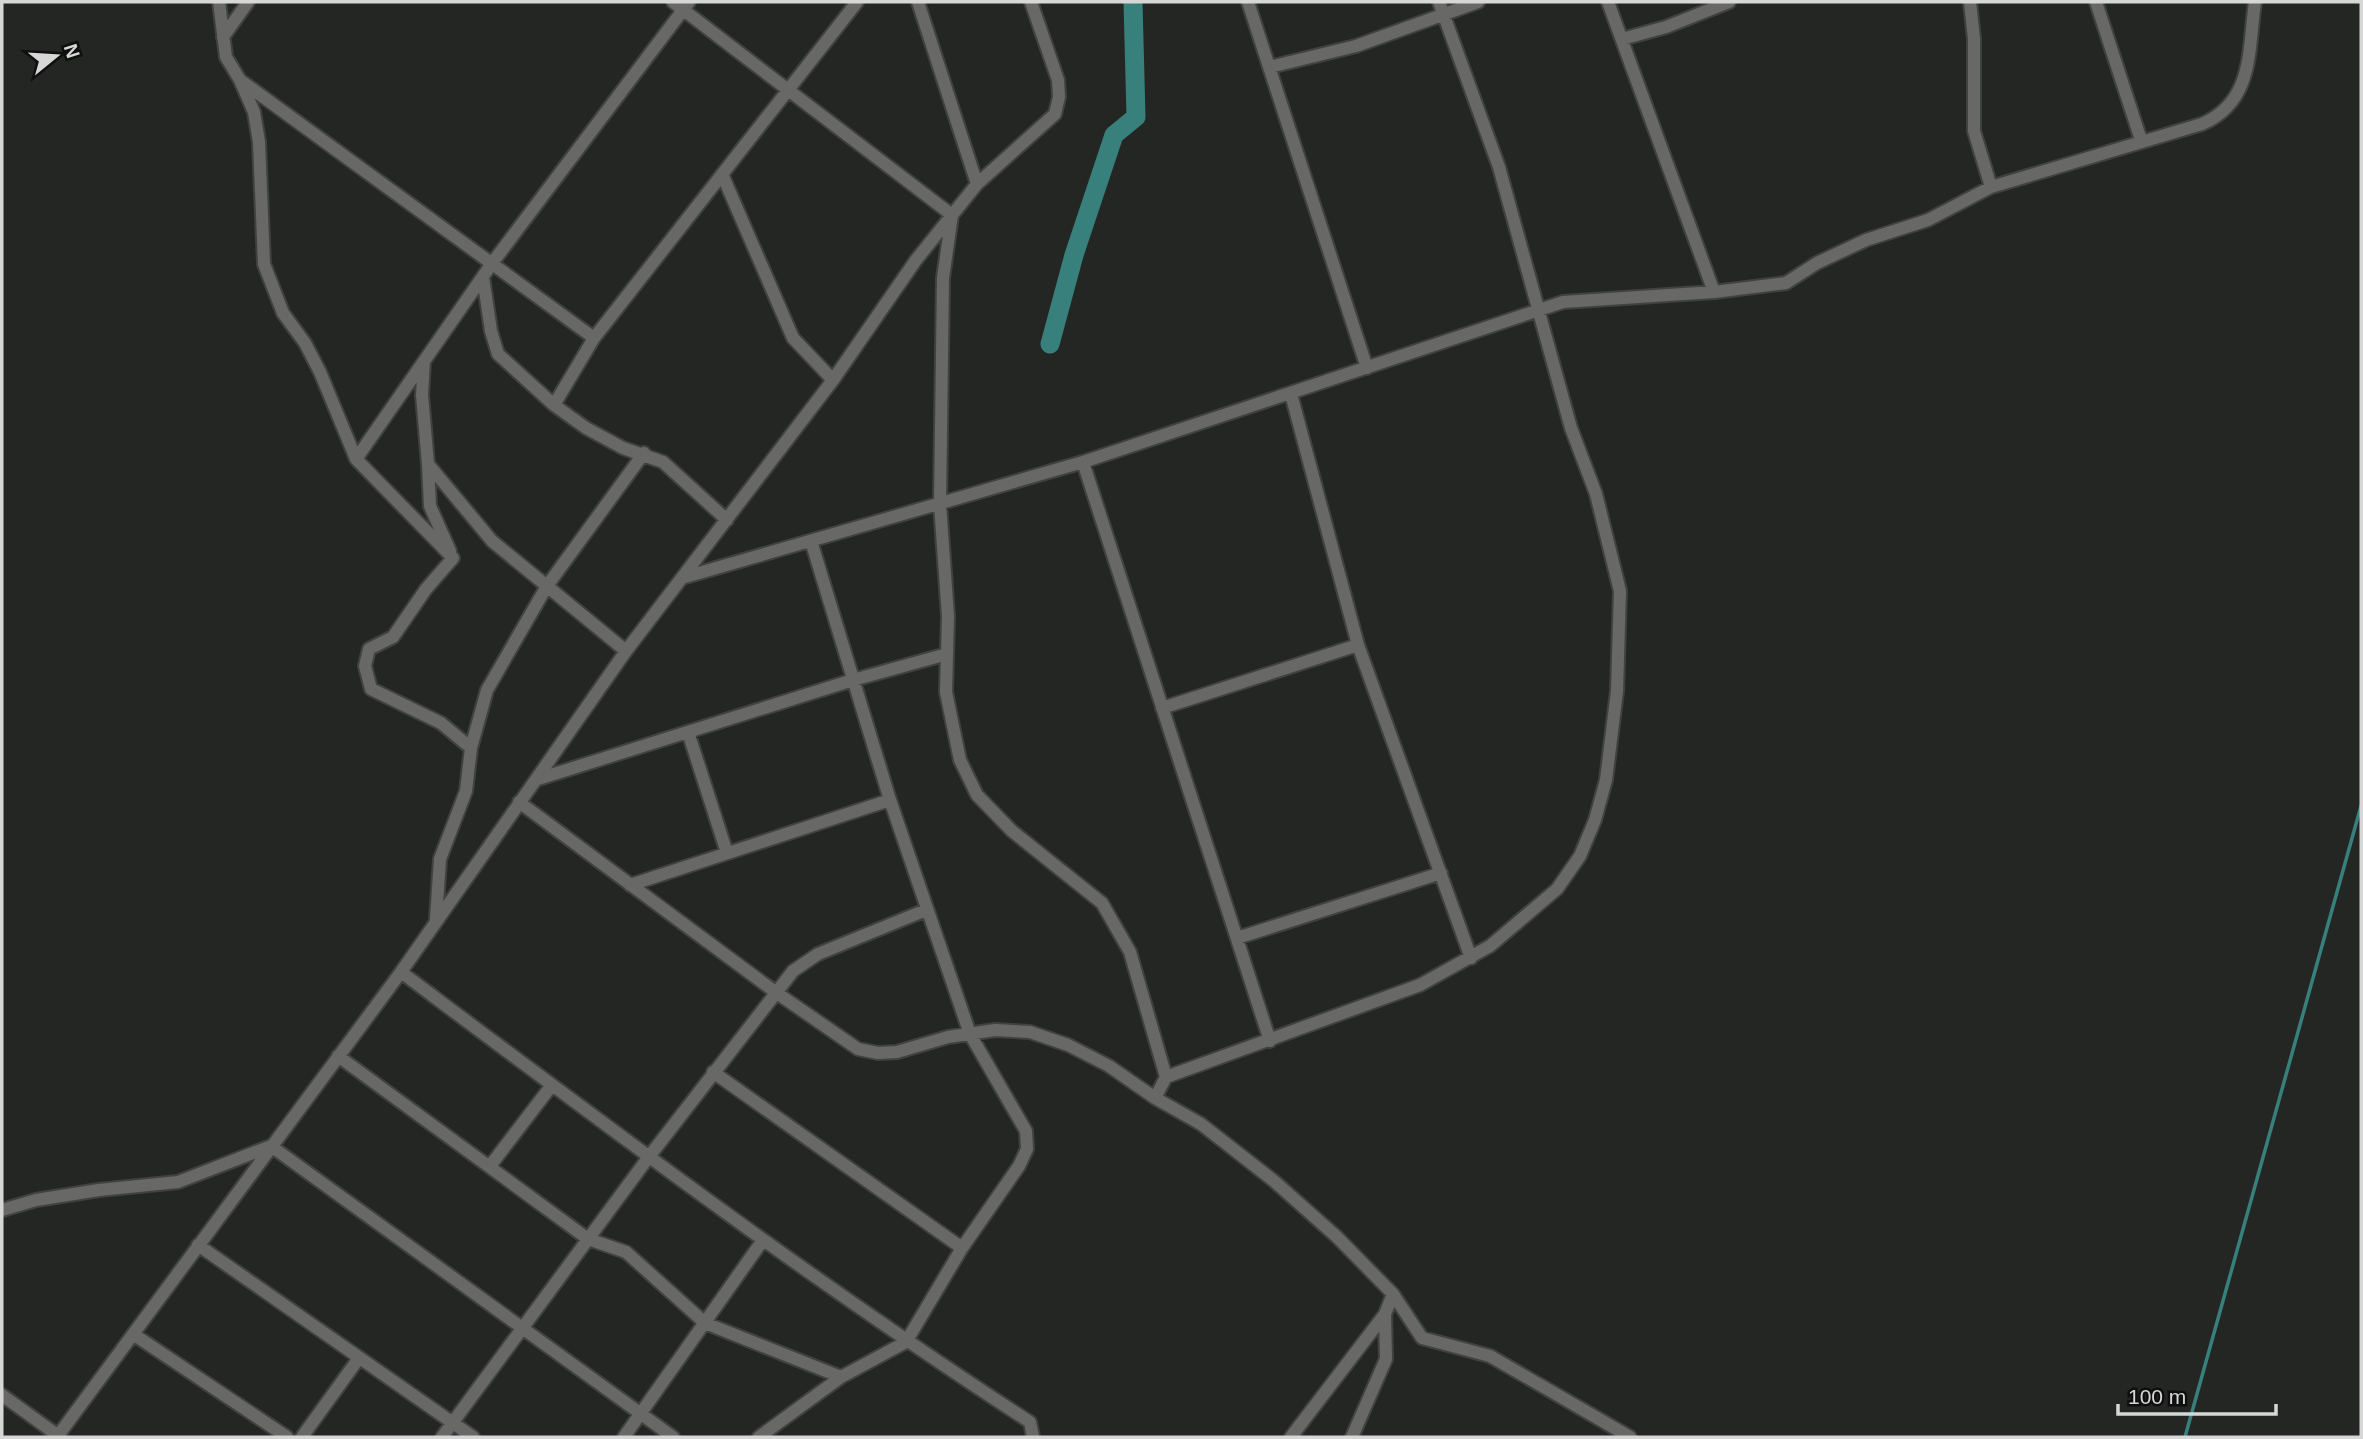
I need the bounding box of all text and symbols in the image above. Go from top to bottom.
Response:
north arrow [21,21,91,91]
text: N [60,41,84,61]
scale bar [2118,1372,2276,1416]
text: 100 m [2128,1385,2186,1408]

